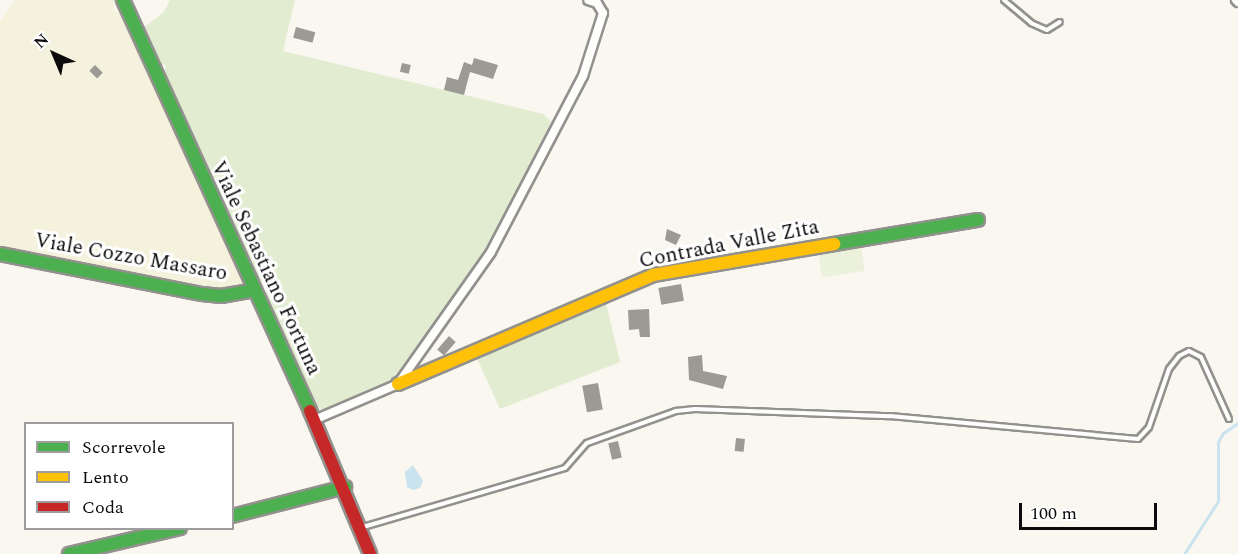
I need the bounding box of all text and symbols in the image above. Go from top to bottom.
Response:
north arrow [24,24,84,84]
text: N [28,28,55,54]
street label: Viale Sebastiano Fortuna [205,157,327,379]
street label: Contrada Valle Zita [637,214,821,274]
street label: Viale Cozzo Massaro [33,228,229,286]
legend [24,422,234,530]
text: Scorrevole [82,434,166,461]
text: Lento [82,464,129,491]
scale bar [1022,491,1160,529]
text: Coda [82,494,124,521]
text: 100 m [1030,500,1077,527]

